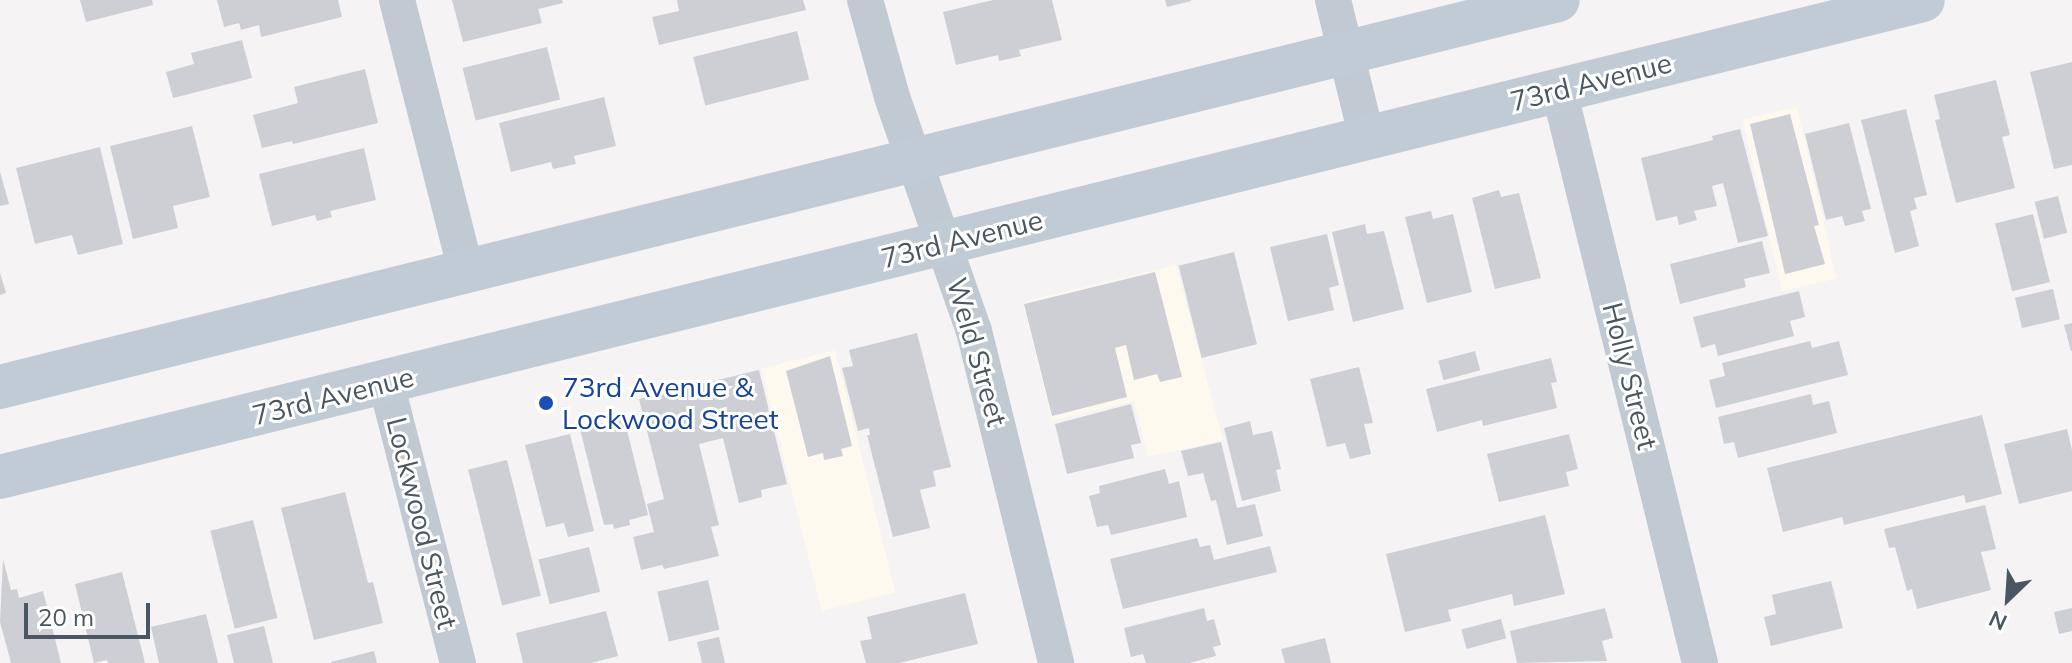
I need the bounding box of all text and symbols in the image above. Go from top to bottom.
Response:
street label: 73rd Avenue [1507,46,1675,118]
street label: 73rd Avenue [878,203,1046,275]
street label: Weld Street [940,274,1014,430]
street label: Holly Street [1596,299,1664,453]
street label: 73rd Avenue [249,360,417,432]
place label: 73rd Avenue & Lockwood Street [562,370,779,436]
marker: 73rd Avenue & Lockwood Street [537,394,555,412]
street label: Lockwood Street [380,414,464,632]
north arrow [1968,559,2048,639]
scale bar [28,587,154,637]
text: 20 m [38,602,94,632]
text: N [1984,605,2011,637]

